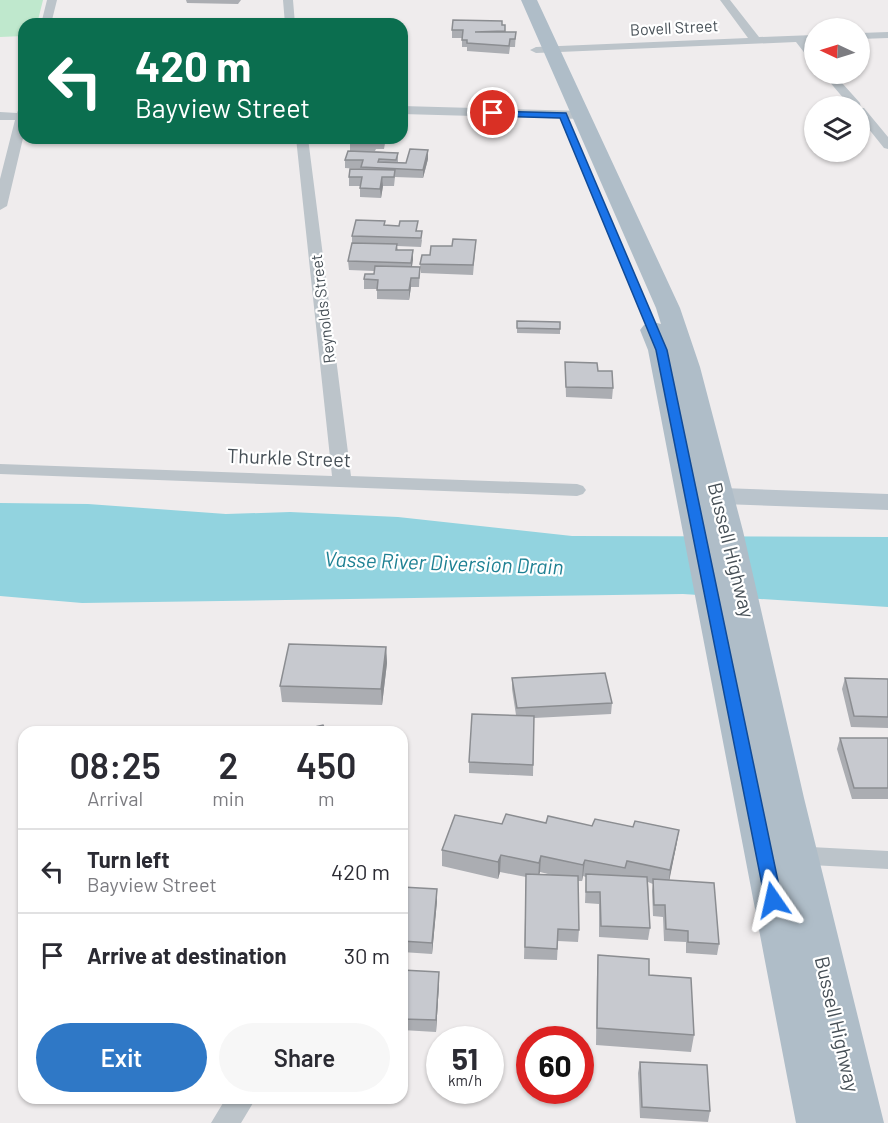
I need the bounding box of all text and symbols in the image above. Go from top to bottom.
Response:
street label: Bovell Street [629,15,719,39]
north arrow [804,18,870,84]
map controls [804,18,870,162]
text: 420 m [135,40,251,90]
icon: left [36,42,114,120]
pin [467,87,518,138]
text: Bayview Street [135,91,310,123]
icon: arrive [476,96,509,129]
button: layers [804,96,870,162]
street label: Reynolds Street [306,253,338,365]
street label: Thurkle Street [227,443,351,471]
street label: Bussell Highway [704,480,760,620]
water label: Vasse River Diversion Drain [324,545,564,579]
text: 08:25 [69,743,161,786]
text: 2 [218,743,238,786]
text: 450 [296,743,357,786]
text: Arrival [87,786,143,810]
text: min [212,786,245,810]
text: m [318,786,335,810]
text: Turn left [87,846,170,872]
icon: left [36,855,69,888]
text: 420 m [331,858,390,884]
position arrow [741,868,805,932]
text: Bayview Street [87,872,217,896]
icon: arrive [36,939,69,972]
text: Arrive at destination [87,942,286,968]
text: 30 m [344,942,390,968]
street label: Bussell Highway [811,954,865,1094]
button: Exit [36,1023,207,1092]
button: Share [219,1023,390,1092]
speed limit sign: 60 [516,1026,594,1104]
text: 51 [452,1040,478,1076]
text: km/h [448,1071,482,1089]

